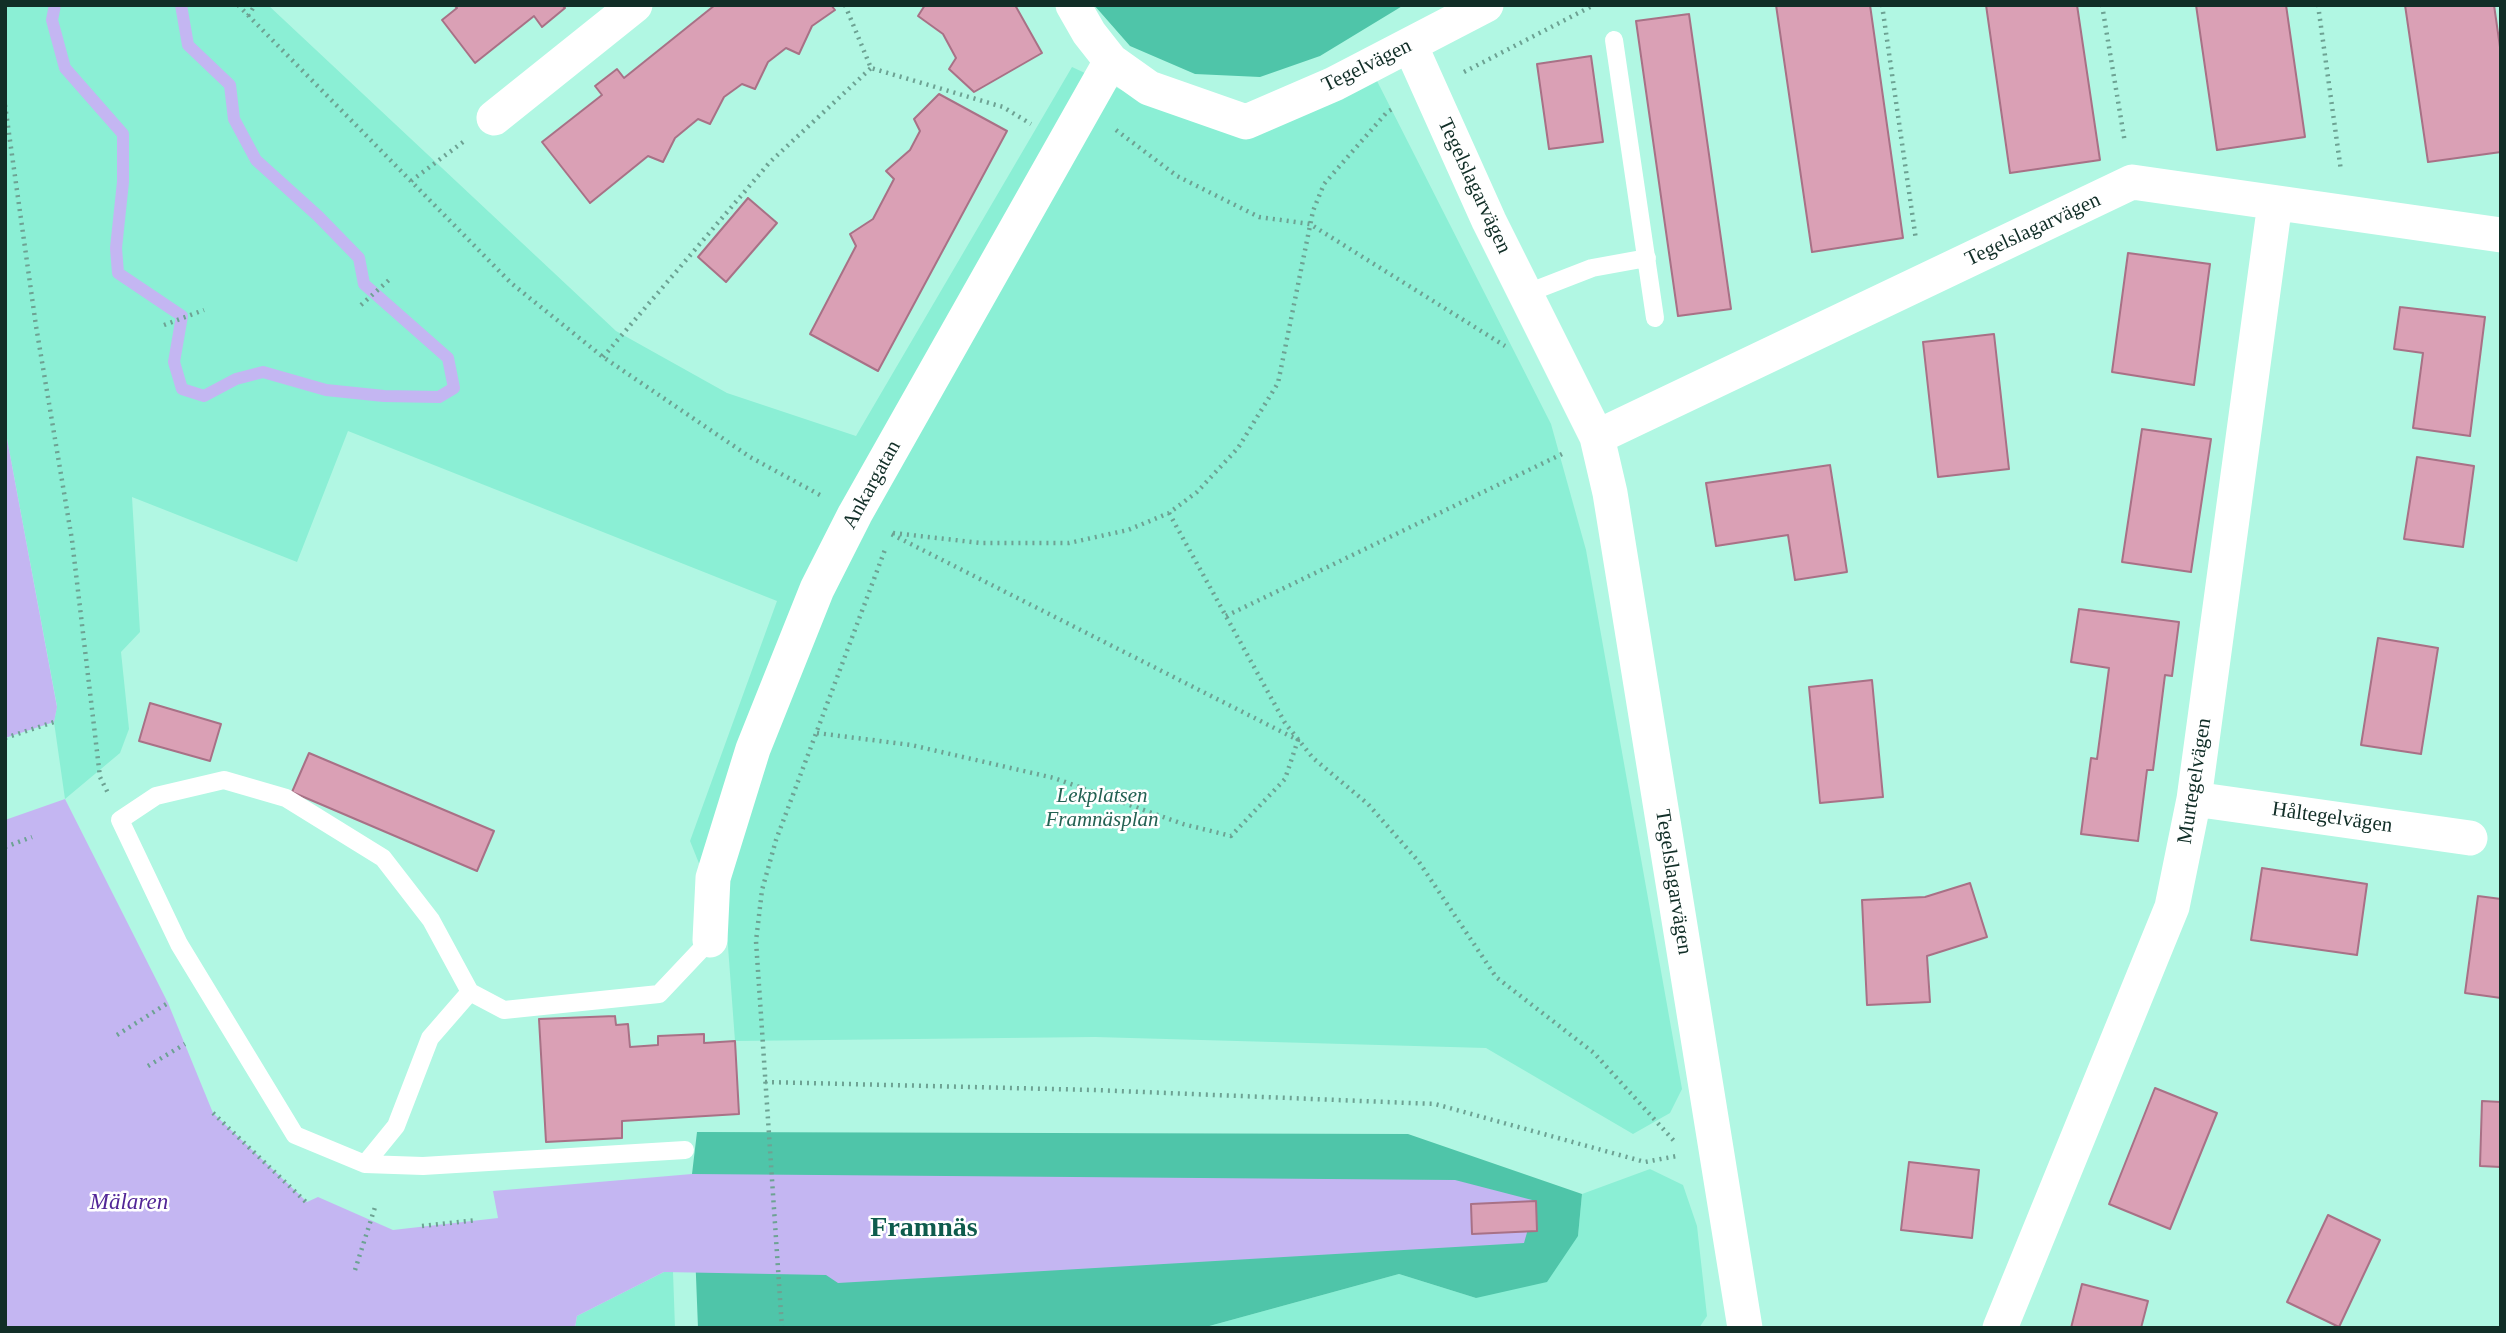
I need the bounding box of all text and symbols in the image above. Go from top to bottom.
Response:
street label: Tegelvägen [1318,34,1416,98]
street label: Tegelslagarvägen [1432,114,1516,258]
street label: Tegelslagarvägen [1961,188,2105,272]
street label: Ankargatan [837,436,907,534]
street label: Murtegelvägen [2173,716,2217,846]
park label: Lekplatsen Framnäsplan [1045,783,1159,833]
street label: Håltegelvägen [2270,797,2394,839]
street label: Tegelslagarvägen [1649,808,1697,956]
water label: Mälaren [90,1189,168,1217]
district label: Framnäs [870,1212,978,1246]

